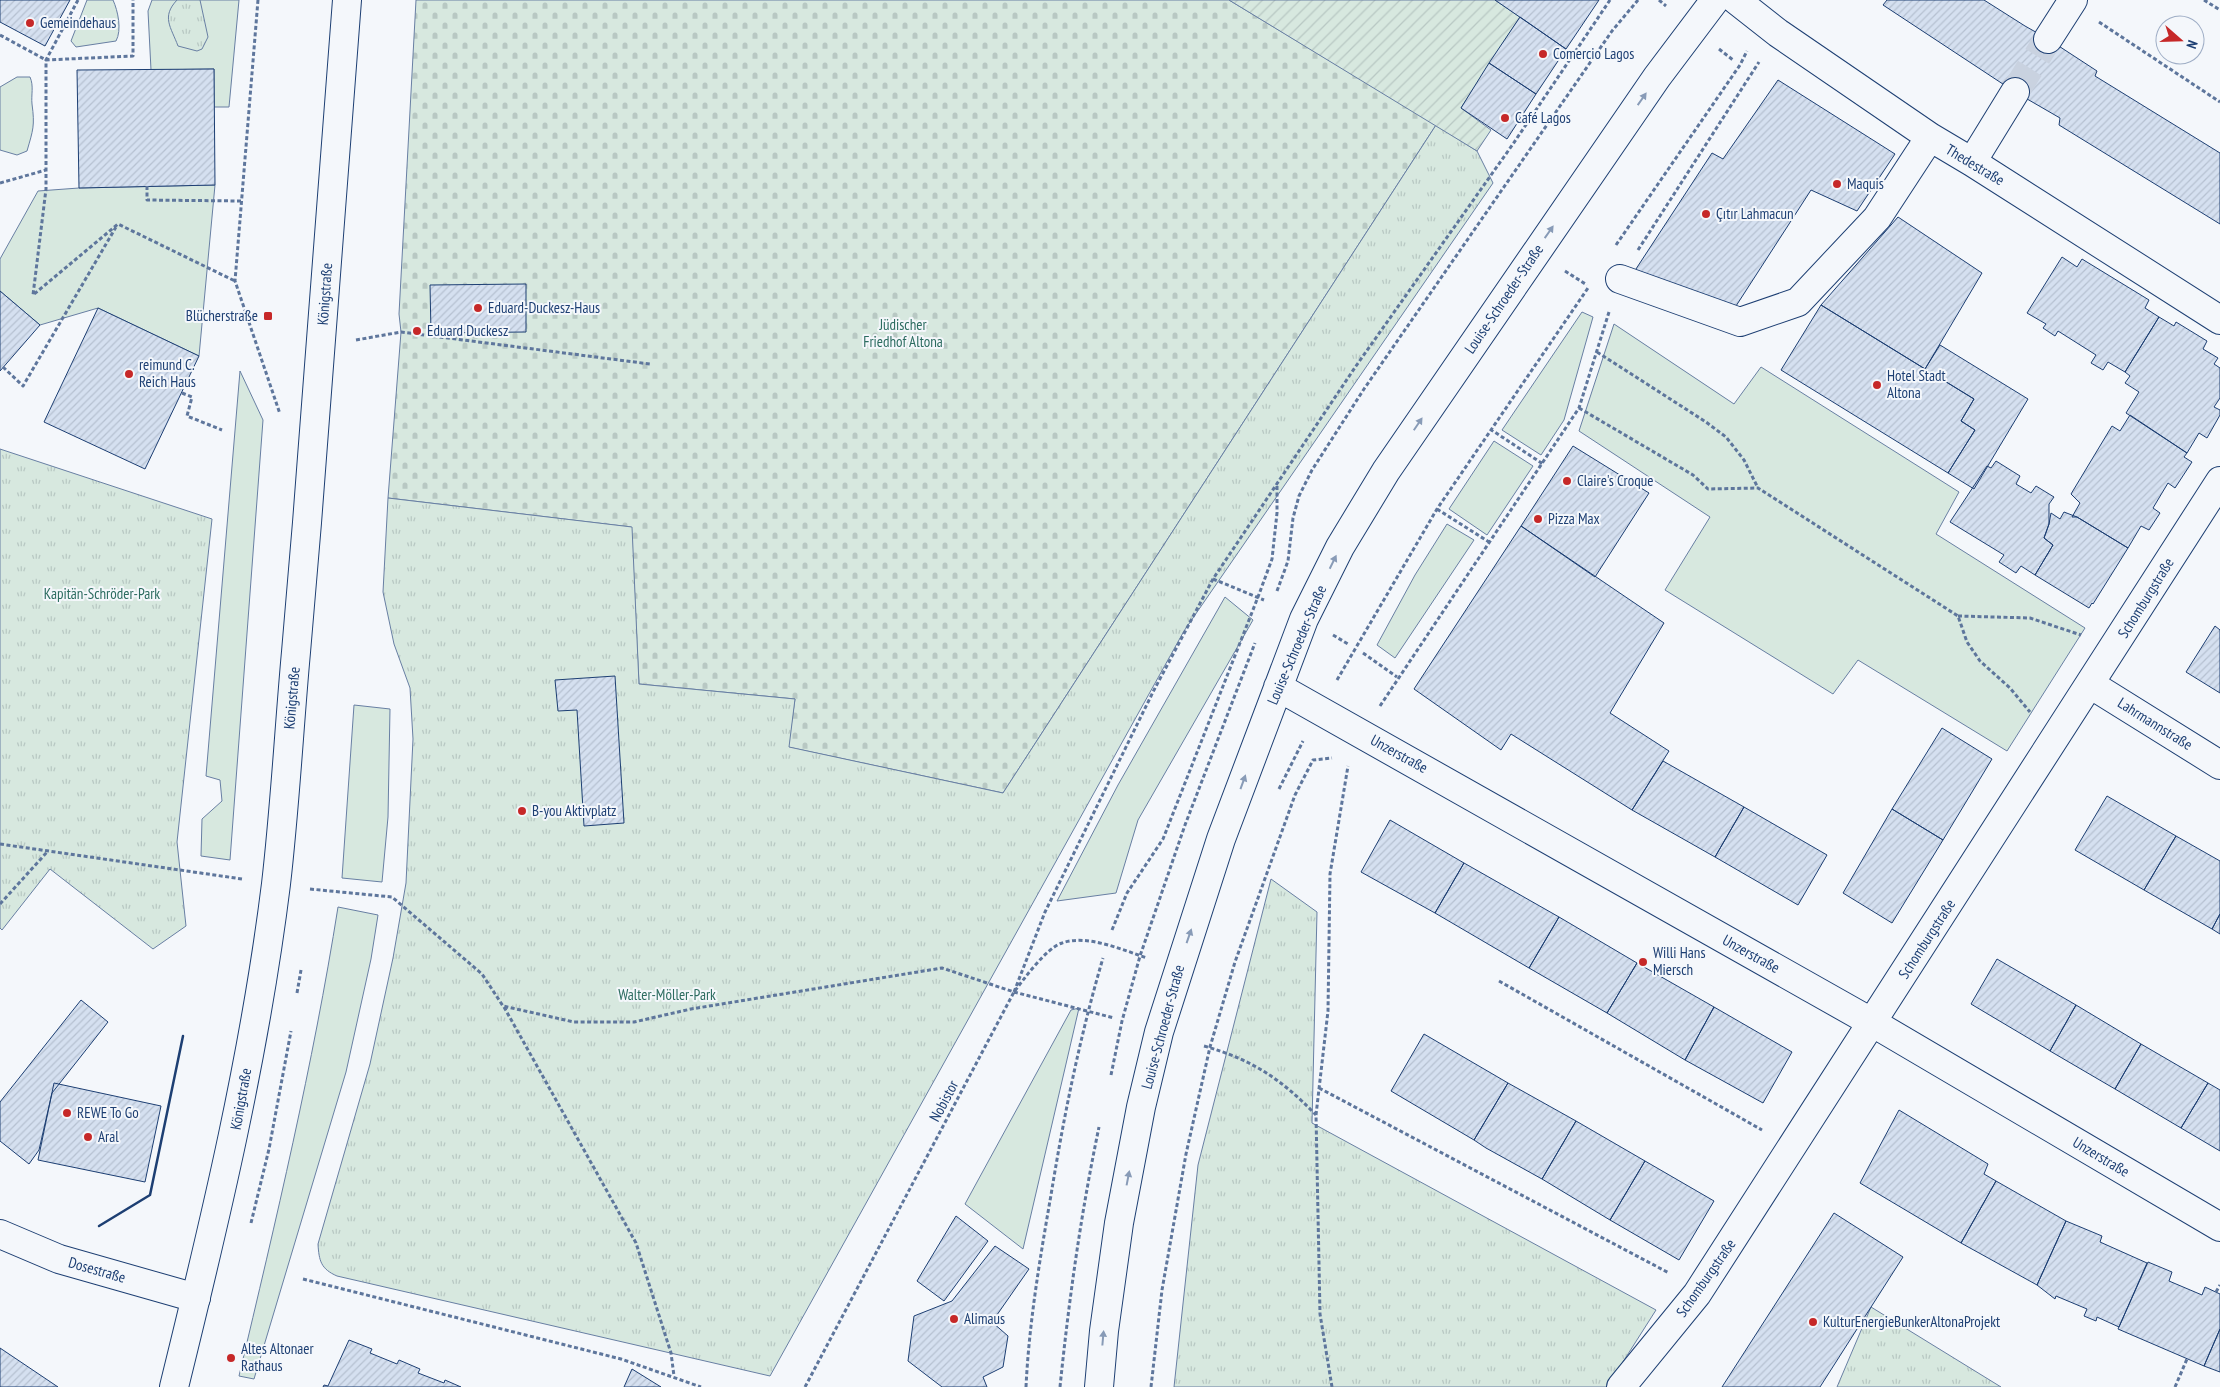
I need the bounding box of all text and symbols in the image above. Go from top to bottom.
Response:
place label: Gemeindehaus [40,13,116,32]
north arrow [2155,15,2205,65]
marker: Gemeindehaus [24,17,36,29]
text: N [2182,38,2202,51]
place label: Comercio Lagos [1553,44,1634,63]
marker: Comercio Lagos [1537,48,1549,60]
one-way arrow [1637,92,1647,106]
place label: Café Lagos [1515,108,1571,127]
marker: Café Lagos [1499,112,1511,124]
street label: Thedestraße [1943,140,2008,189]
place label: Maquis [1847,174,1884,193]
marker: Maquis [1831,178,1843,190]
place label: Çıtır Lahmacun [1716,204,1794,223]
marker: Çıtır Lahmacun [1700,208,1712,220]
one-way arrow [1544,225,1554,239]
street label: Louise-Schroeder-Straße [1460,240,1547,357]
street label: Königstraße [313,262,336,326]
place label: Eduard-Duckesz-Haus [488,298,600,317]
marker: Eduard-Duckesz-Haus [472,302,484,314]
place label: Blücherstraße [186,306,258,325]
marker: Blücherstraße [262,310,274,322]
park label: Jüdischer Friedhof Altona [863,315,943,351]
place label: Eduard Duckesz [427,321,508,340]
marker: Eduard Duckesz [411,325,423,337]
place label: reimund C. Reich Haus [139,355,196,391]
place label: Hotel Stadt Altona [1887,366,1946,402]
marker: reimund C. Reich Haus [123,368,135,380]
marker: Hotel Stadt Altona [1871,379,1883,391]
one-way arrow [1413,417,1423,431]
place label: Claire's Croque [1577,471,1653,490]
marker: Claire's Croque [1561,475,1573,487]
place label: Pizza Max [1548,509,1600,528]
marker: Pizza Max [1532,513,1544,525]
street label: Schomburgstraße [2113,554,2178,641]
one-way arrow [1329,555,1337,570]
street label: Louise-Schroeder-Straße [1263,582,1330,707]
park label: Kapitän-Schröder-Park [44,584,160,603]
street label: Königstraße [279,666,304,730]
street label: Lahrmannstraße [2114,693,2196,754]
street label: Unzerstraße [1367,730,1431,777]
one-way arrow [1240,775,1247,790]
place label: B-you Aktivplatz [532,801,617,820]
marker: B-you Aktivplatz [516,805,528,817]
street label: Schomburgstraße [1894,895,1959,982]
one-way arrow [1186,928,1193,943]
street label: Unzerstraße [1719,930,1783,977]
place label: Willi Hans Miersch [1653,943,1705,979]
marker: Willi Hans Miersch [1637,956,1649,968]
street label: Louise-Schroeder-Straße [1137,963,1188,1091]
park label: Walter-Möller-Park [618,985,716,1004]
street label: Königstraße [226,1067,255,1131]
street label: Nobistor [925,1076,963,1125]
place label: REWE To Go [77,1103,139,1122]
marker: REWE To Go [61,1107,73,1119]
place label: Aral [98,1127,119,1146]
marker: Aral [82,1131,94,1143]
street label: Unzerstraße [2069,1132,2133,1181]
one-way arrow [1124,1169,1132,1185]
street label: Schomburgstraße [1672,1235,1739,1320]
street label: Dosestraße [66,1252,128,1287]
place label: Alimaus [964,1309,1005,1328]
place label: KulturEnergieBunkerAltonaProjekt [1823,1312,2000,1331]
marker: Alimaus [948,1313,960,1325]
marker: KulturEnergieBunkerAltonaProjekt [1807,1316,1819,1328]
one-way arrow [1099,1330,1107,1346]
place label: Altes Altonaer Rathaus [241,1339,314,1375]
marker: Altes Altonaer Rathaus [225,1352,237,1364]

